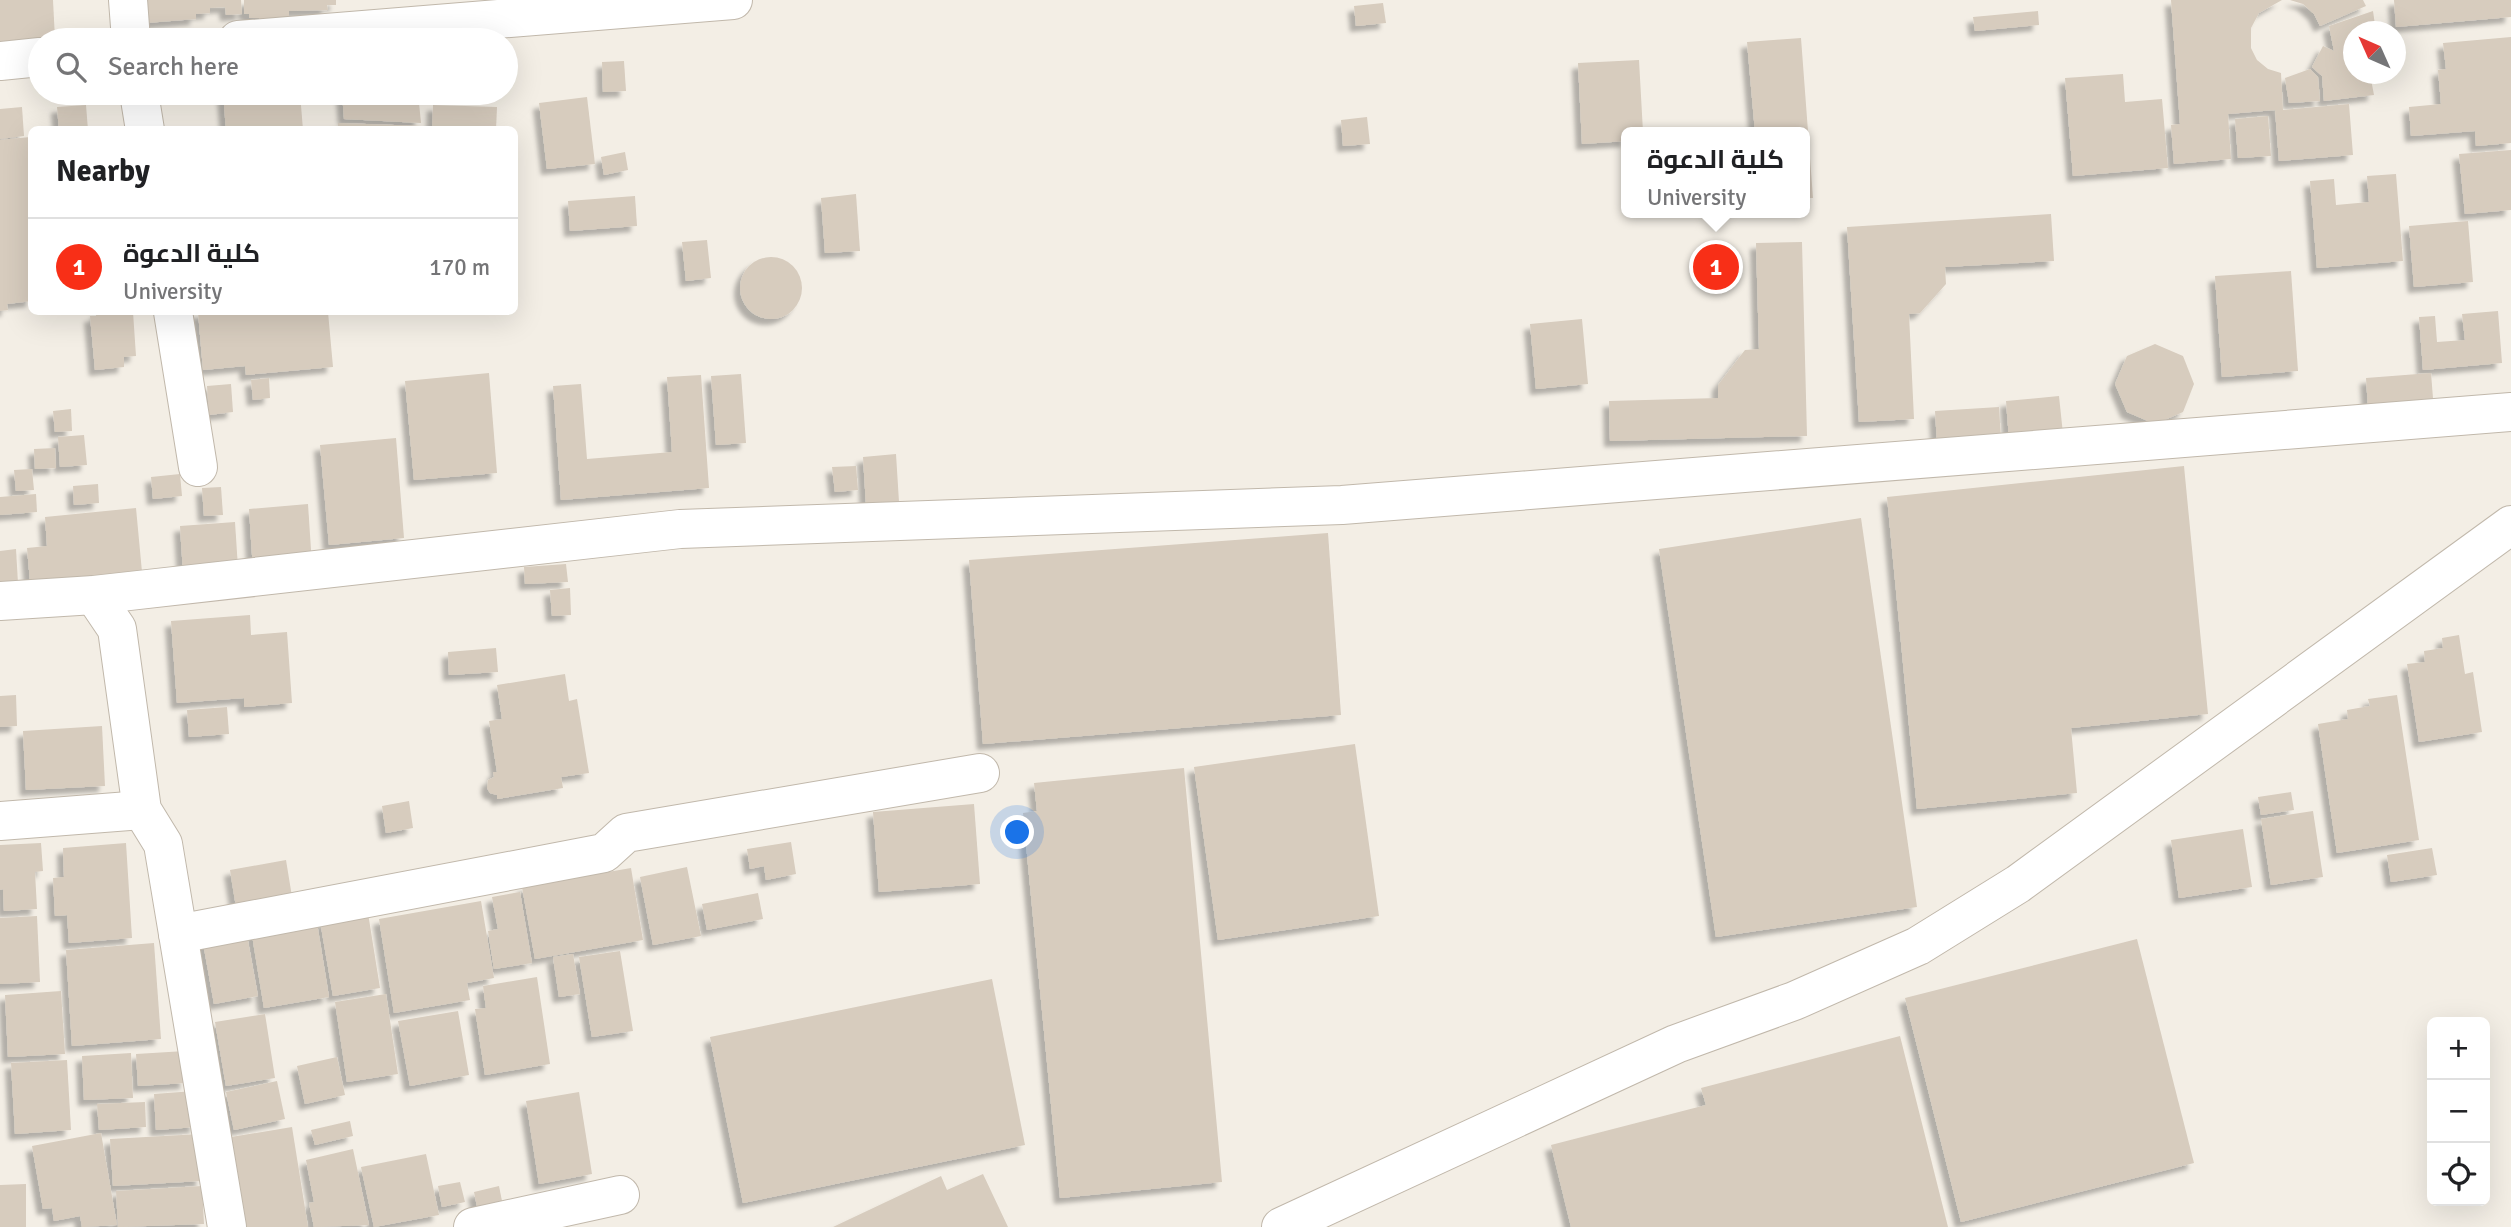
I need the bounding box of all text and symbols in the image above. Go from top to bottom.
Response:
north arrow [2343,21,2406,84]
search box [28,28,518,105]
icon: search [52,48,90,86]
text: Search here [108,51,239,83]
popup [1621,127,1810,218]
text: كلية الدعوة [1647,144,1784,176]
text: Nearby [56,153,150,190]
text: University [1647,183,1746,212]
text: كلية الدعوة [123,238,260,270]
pin: 1 [1693,241,1739,293]
text: 1 [73,253,85,282]
text: 170 m [429,253,490,282]
text: University [123,277,222,306]
your location [1000,815,1034,849]
map controls [2427,1017,2490,1206]
button: + [2427,1017,2490,1080]
button: − [2427,1080,2490,1143]
button: locate [2427,1143,2490,1206]

